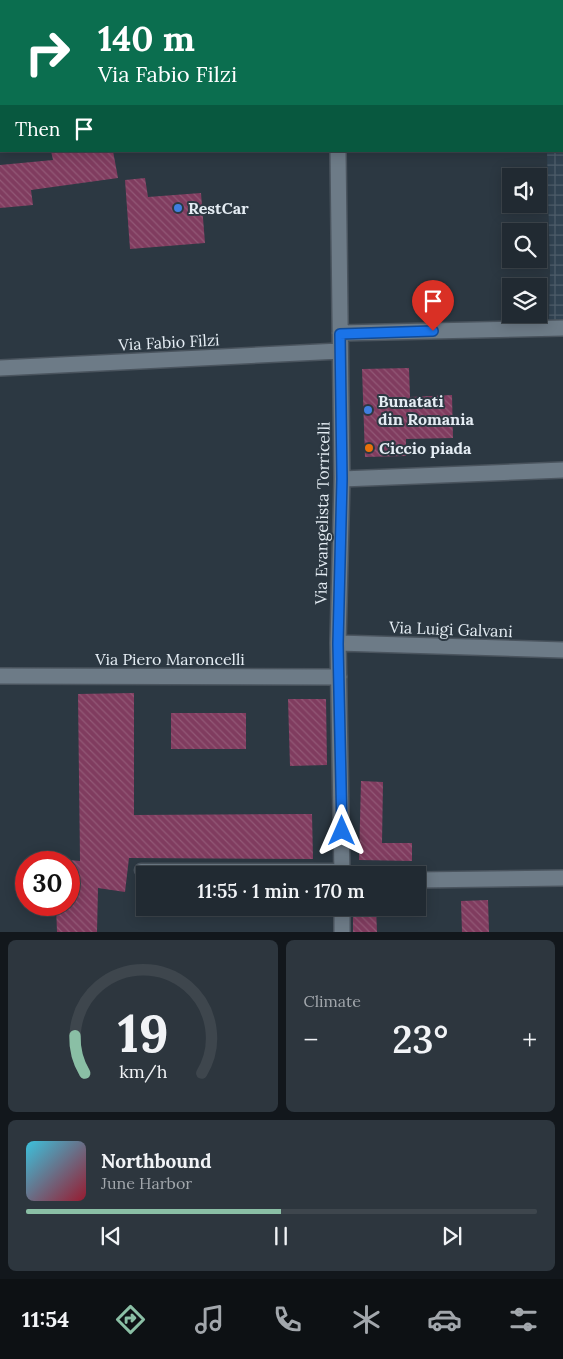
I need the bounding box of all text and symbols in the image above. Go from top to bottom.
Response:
text: 140 m [98,16,195,61]
icon: right [15,20,80,85]
text: Via Fabio Filzi [98,60,237,88]
icon: arrive [70,115,98,143]
text: Then [15,117,60,141]
map controls [502,168,547,323]
button: sound [502,168,547,213]
place label: RestCar [188,198,249,218]
marker: RestCar [172,202,184,214]
button: search [502,223,547,268]
button: layers [502,278,547,323]
pin [412,280,454,331]
icon: arrive [419,287,447,315]
street label: Via Fabio Filzi [117,329,220,355]
place label: Bunatati din Romania [378,391,475,429]
marker: Bunatati din Romania [362,404,374,416]
street label: Via Evangelista Torricelli [310,421,334,606]
place label: Ciccio piada [379,438,472,458]
marker: Ciccio piada [363,442,375,454]
street label: Via Luigi Galvani [388,617,513,641]
street label: Via Piero Maroncelli [94,649,245,669]
position arrow [315,804,367,856]
speed limit sign: 30 [15,851,80,916]
text: 11:55 · 1 min · 170 m [197,879,365,903]
text: Climate [304,991,361,1011]
text: 19 [117,1000,168,1066]
text: 23° [392,1015,448,1063]
text: − [304,1022,318,1058]
text: + [522,1022,537,1058]
text: km/h [119,1060,167,1083]
text: Northbound [101,1149,212,1173]
text: June Harbor [101,1173,192,1193]
icon: previous [97,1222,125,1250]
icon: pause [267,1222,295,1250]
icon: next [438,1222,466,1250]
icon: directions [113,1302,148,1337]
icon: music [192,1302,227,1337]
icon: phone [270,1302,305,1337]
icon: climate [349,1302,384,1337]
icon: car [427,1302,462,1337]
icon: filters [506,1302,541,1337]
text: 11:54 [22,1305,69,1333]

